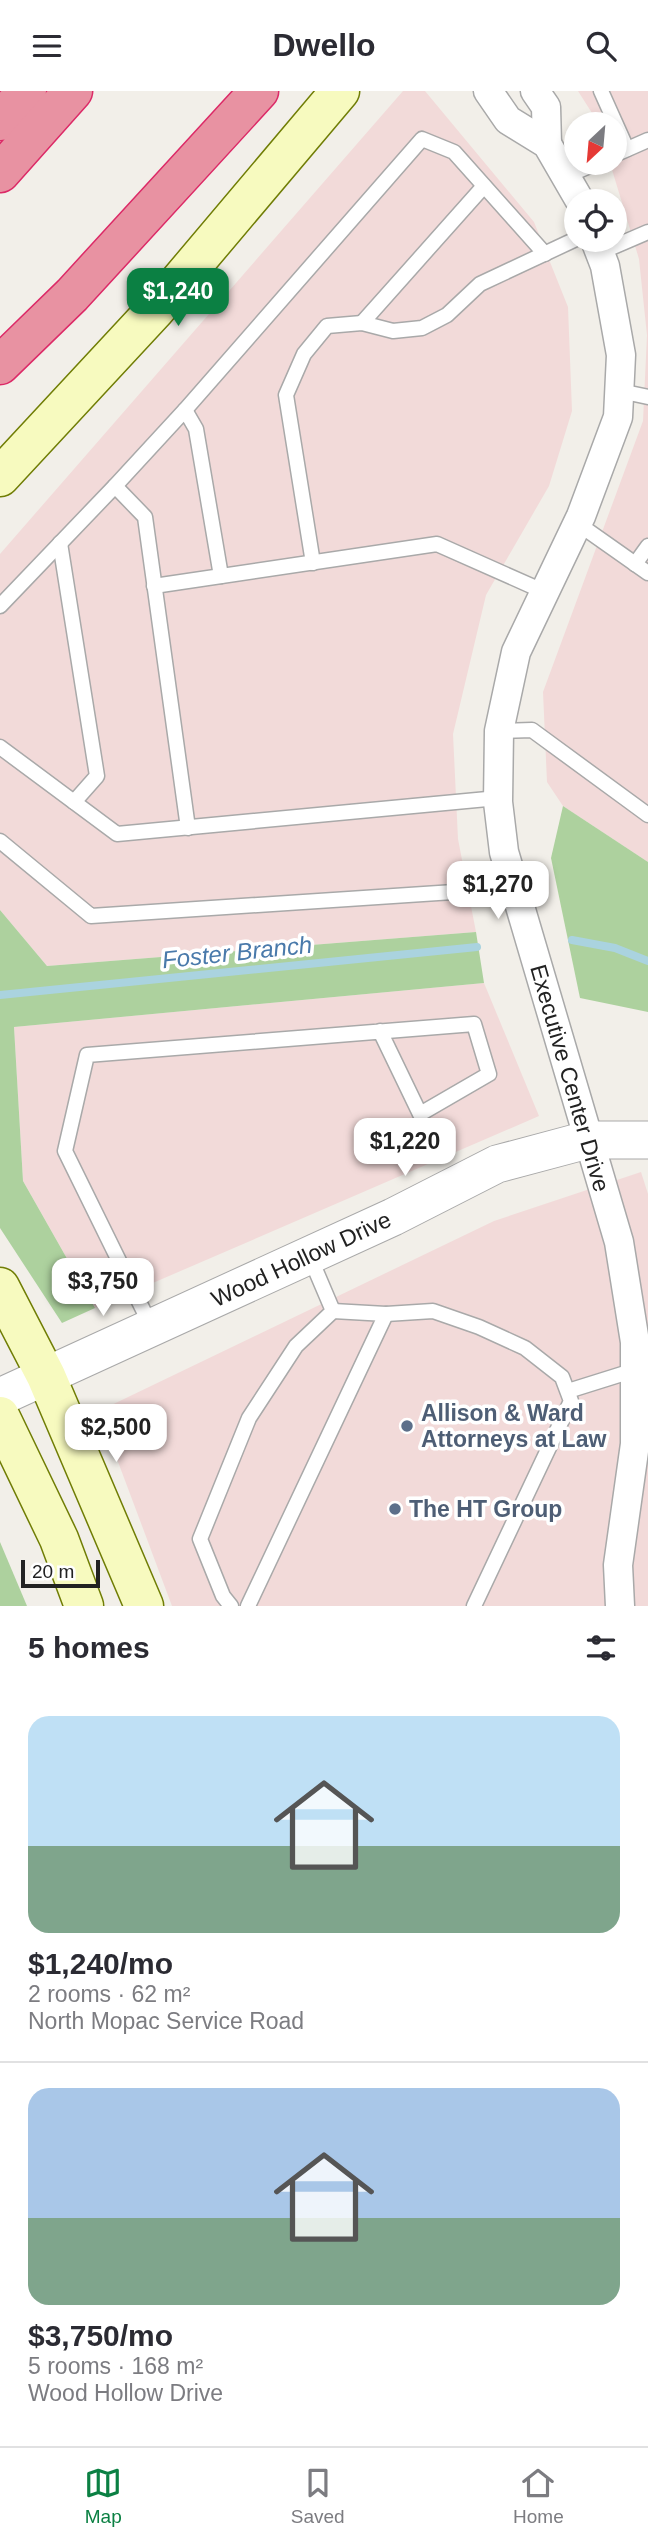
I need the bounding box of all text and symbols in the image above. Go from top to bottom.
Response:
icon: menu [28,27,66,65]
text: Dwello [272,27,376,63]
icon: search [582,27,620,65]
north arrow [564,112,626,175]
map controls [564,112,627,252]
button: locate [564,189,627,252]
pin: $1,240 [121,268,235,328]
text: $1,240 [143,278,213,304]
pin: $1,270 [441,861,555,921]
text: $1,270 [463,871,533,897]
water label: Foster Branch [161,931,313,973]
street label: Executive Center Drive [525,961,615,1195]
pin: $1,220 [348,1119,462,1178]
text: $1,220 [370,1128,440,1154]
street label: Wood Hollow Drive [207,1206,395,1312]
pin: $3,750 [46,1259,160,1318]
text: $3,750 [68,1268,138,1294]
place label: Allison & Ward Attorneys at Law [421,1400,606,1452]
pin: $2,500 [59,1405,173,1464]
text: $2,500 [81,1414,151,1440]
marker: Allison & Ward Attorneys at Law [399,1418,415,1434]
place label: The HT Group [409,1496,562,1522]
marker: The HT Group [387,1501,403,1517]
scale bar [21,1557,100,1589]
text: 20 m [32,1561,74,1582]
icon: filters [582,1629,620,1667]
text: 5 homes [28,1631,150,1664]
icon: home [261,1762,387,1888]
text: $1,240/mo [28,1947,173,1980]
text: 2 rooms · 62 m² [28,1981,190,2007]
text: North Mopac Service Road [28,2008,304,2034]
icon: home [261,2134,387,2260]
text: $3,750/mo [28,2319,173,2352]
text: 5 rooms · 168 m² [28,2353,203,2379]
text: Wood Hollow Drive [28,2380,223,2406]
tab: Map [84,2464,122,2528]
tab: Saved [291,2464,345,2528]
tab: Home [513,2464,564,2528]

